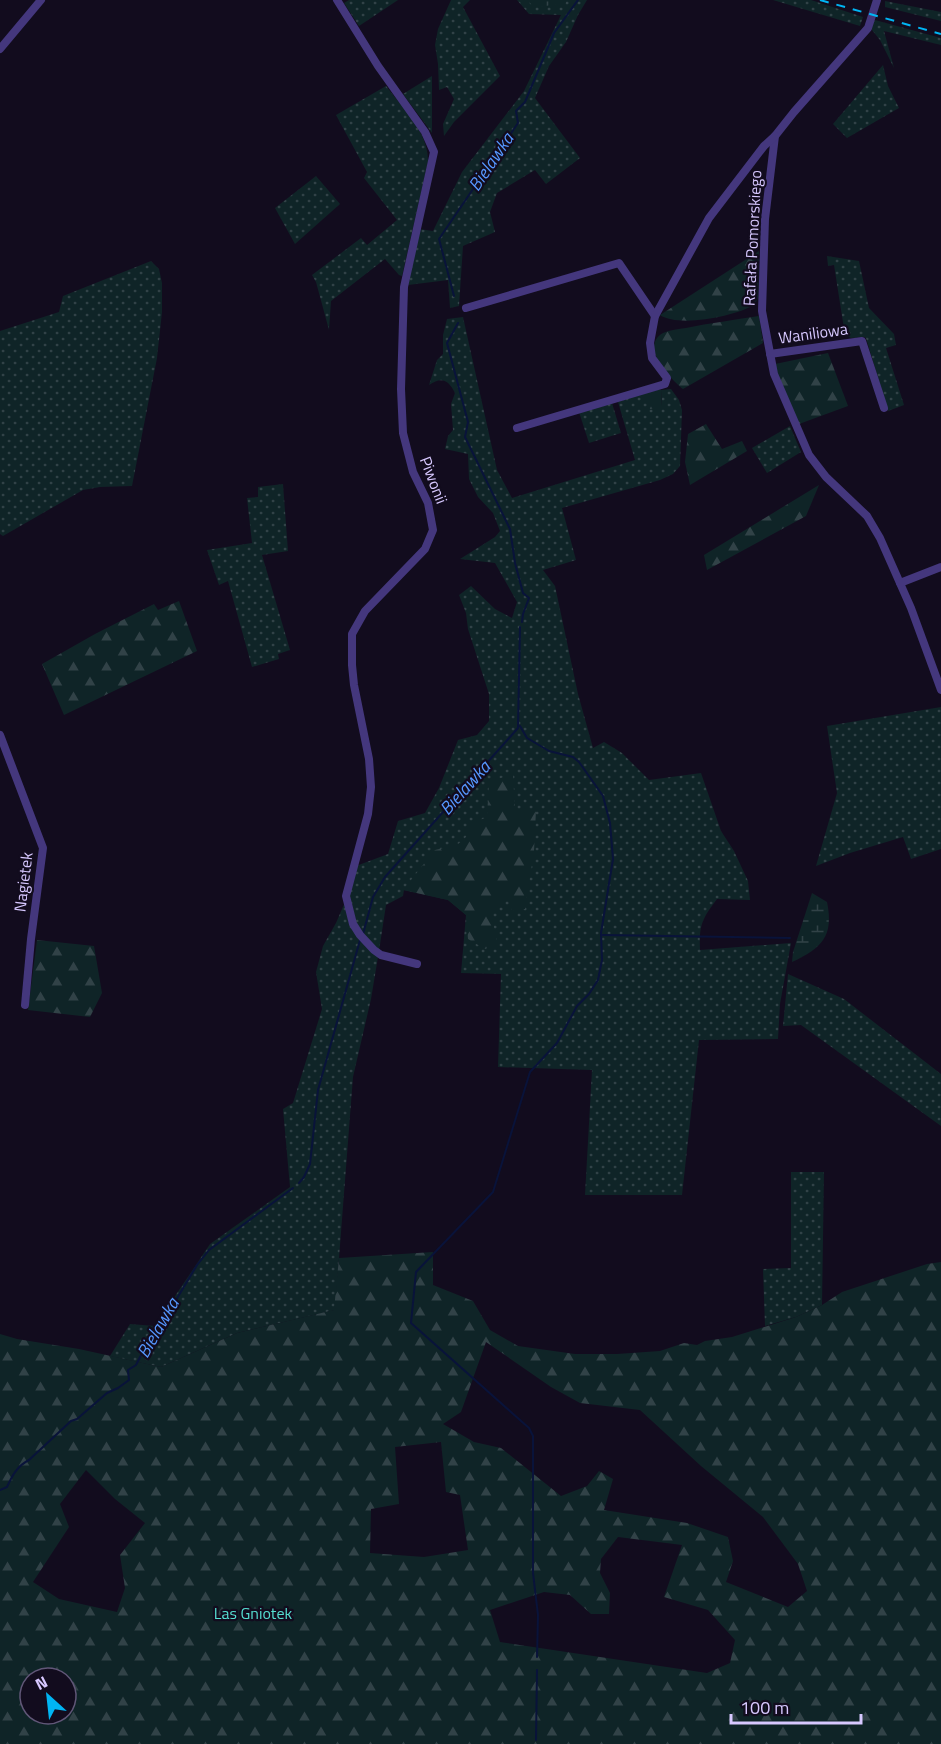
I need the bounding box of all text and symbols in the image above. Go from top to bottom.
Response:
water label: Bielawka [461,126,521,196]
street label: Rafała Pomorskiego [736,169,768,307]
street label: Waniliowa [777,316,849,350]
street label: Piwonii [414,453,454,507]
water label: Bielawka [433,754,497,821]
street label: Nagietek [7,850,39,913]
water label: Bielawka [130,1292,186,1363]
park label: Las Gniotek [214,1601,293,1625]
north arrow [18,1666,78,1726]
text: N [31,1669,52,1696]
scale bar [731,1687,862,1725]
text: 100 m [740,1694,789,1721]

